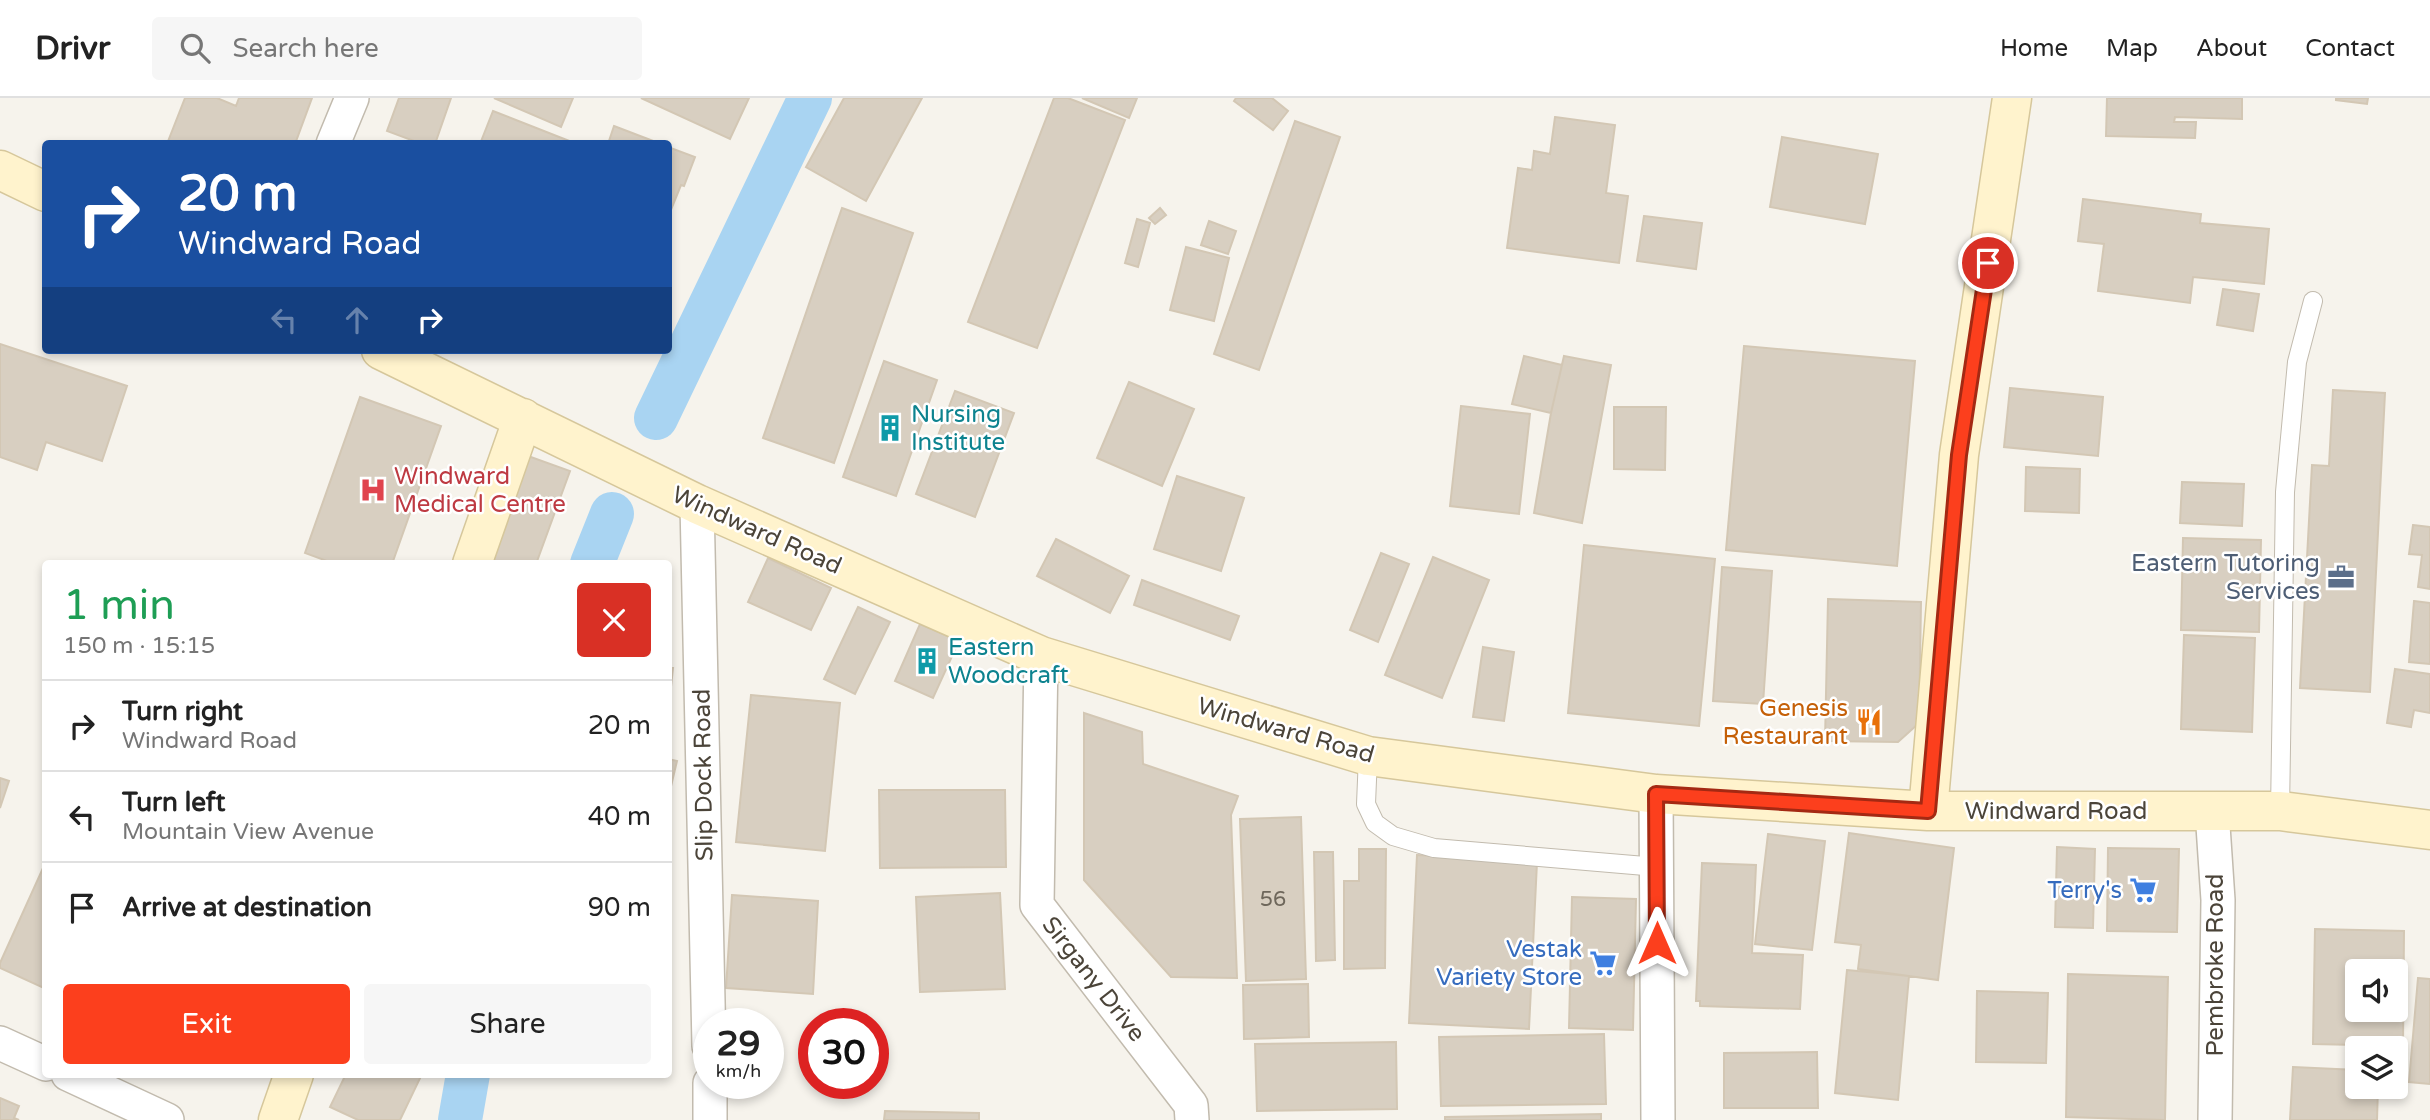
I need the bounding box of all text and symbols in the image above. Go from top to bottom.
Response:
search box [152,17,642,80]
text: Drivr [35,29,110,68]
icon: search [176,29,214,67]
text: Search here [232,33,379,64]
text: Home [2000,34,2068,63]
text: Map [2106,34,2158,63]
text: About [2196,34,2267,63]
text: Contact [2305,34,2395,63]
text: 20 m [178,165,297,224]
icon: right [63,168,154,259]
text: Windward Road [178,225,422,263]
pin [1958,233,2018,293]
icon: arrive [1969,244,2007,282]
icon: left [265,301,303,339]
icon: ahead [338,301,376,339]
icon: right [411,301,449,339]
place label: Nursing Institute [911,400,1005,457]
building icon: Nursing Institute [875,413,905,443]
place label: Windward Medical Centre [394,462,566,519]
hospital icon: Windward Medical Centre [358,475,388,505]
street label: Windward Road [667,480,846,581]
place label: Eastern Tutoring Services [2131,549,2320,606]
office icon: Eastern Tutoring Services [2326,562,2356,592]
text: 1 min [63,580,175,631]
button: close [577,583,651,657]
text: 150 m · 15:15 [63,632,215,660]
place label: Eastern Woodcraft [948,633,1069,690]
building icon: Eastern Woodcraft [912,646,942,676]
street label: Slip Dock Road [687,688,720,861]
street label: Windward Road [1194,691,1378,770]
place label: Genesis Restaurant [1723,694,1848,751]
text: Turn right [122,696,243,727]
icon: right [63,707,101,745]
restaurant icon: Genesis Restaurant [1854,707,1884,737]
text: 20 m [588,710,651,741]
text: Windward Road [122,727,297,755]
text: Turn left [122,787,225,818]
street label: Windward Road [1965,797,2147,826]
icon: left [63,798,101,836]
text: 40 m [588,801,651,832]
text: Mountain View Avenue [122,818,374,846]
street label: Pembroke Road [2201,874,2230,1056]
supermarket icon: Terry's [2128,875,2158,905]
place label: Terry's [2047,876,2122,905]
house number: 56 [1260,887,1286,912]
icon: arrive [63,889,101,927]
text: Arrive at destination [122,892,372,923]
text: 90 m [588,892,651,923]
position arrow [1620,906,1694,980]
street label: Sirgany Drive [1036,911,1151,1048]
place label: Vestak Variety Store [1436,935,1582,992]
supermarket icon: Vestak Variety Store [1588,948,1618,978]
map controls [2345,959,2408,1099]
button: sound [2345,959,2408,1022]
button: Exit [63,984,350,1064]
button: Share [364,984,651,1064]
speed limit sign: 30 [798,1008,889,1099]
text: 29 [717,1023,760,1065]
button: layers [2345,1036,2408,1099]
text: km/h [716,1060,761,1082]

